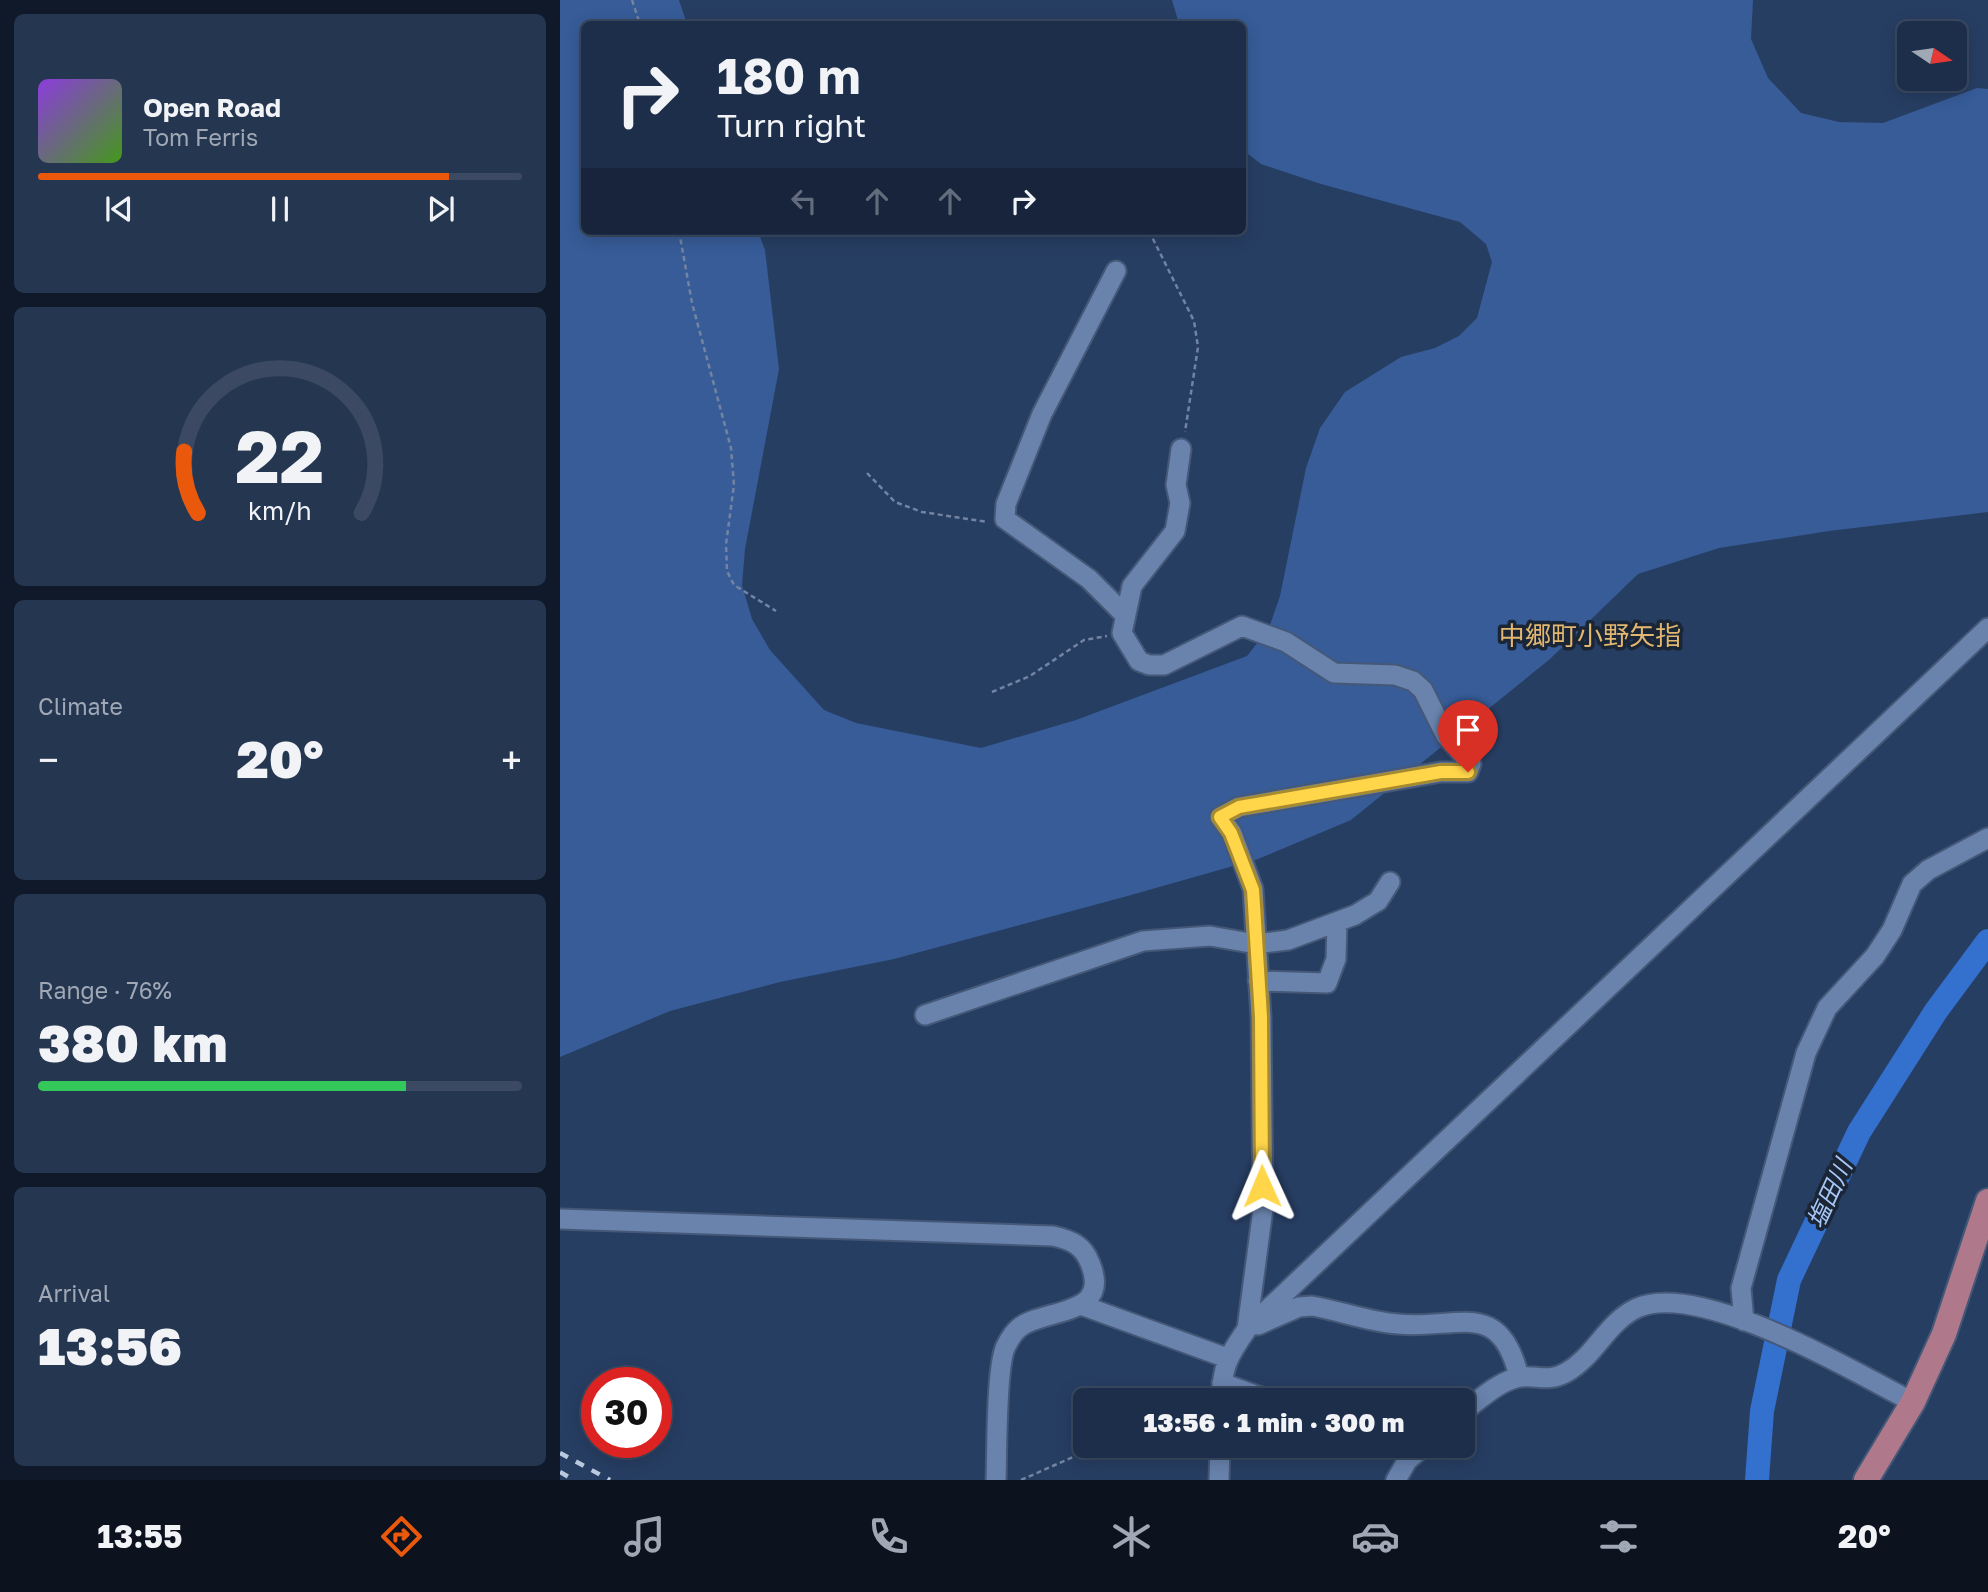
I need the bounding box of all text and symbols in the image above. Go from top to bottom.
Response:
north arrow [1897,21,1967,91]
map controls [1897,21,1967,91]
text: 180 m [717,46,861,105]
icon: right [602,49,693,140]
text: Open Road [143,92,281,123]
text: Turn right [717,106,866,144]
text: Tom Ferris [143,123,258,151]
icon: left [785,182,823,220]
icon: ahead [858,182,896,220]
icon: ahead [931,182,969,220]
icon: right [1004,182,1042,220]
icon: previous [100,190,138,228]
icon: pause [261,190,299,228]
icon: next [422,190,460,228]
text: 22 [236,412,324,499]
text: km/h [248,495,312,526]
district label: 中郷町小野矢指 [1499,620,1681,651]
text: Climate [38,692,123,720]
pin [1438,700,1498,772]
icon: arrive [1449,711,1487,749]
text: 20° [237,727,323,789]
text: − [38,737,59,782]
text: + [501,737,522,782]
text: Range · 76% [38,976,172,1004]
text: 380 km [38,1011,227,1073]
position arrow [1225,1149,1299,1223]
water label: 塩田川 [1800,1152,1858,1232]
text: Arrival [38,1279,110,1307]
text: 13:56 [38,1314,182,1376]
speed limit sign: 30 [581,1367,672,1458]
text: 13:56 · 1 min · 300 m [1144,1407,1405,1438]
icon: directions [377,1512,426,1561]
icon: music [620,1512,669,1561]
icon: phone [864,1512,913,1561]
icon: climate [1107,1512,1156,1561]
icon: car [1351,1512,1400,1561]
icon: filters [1594,1512,1643,1561]
text: 13:55 [97,1517,183,1555]
text: 20° [1838,1517,1891,1555]

